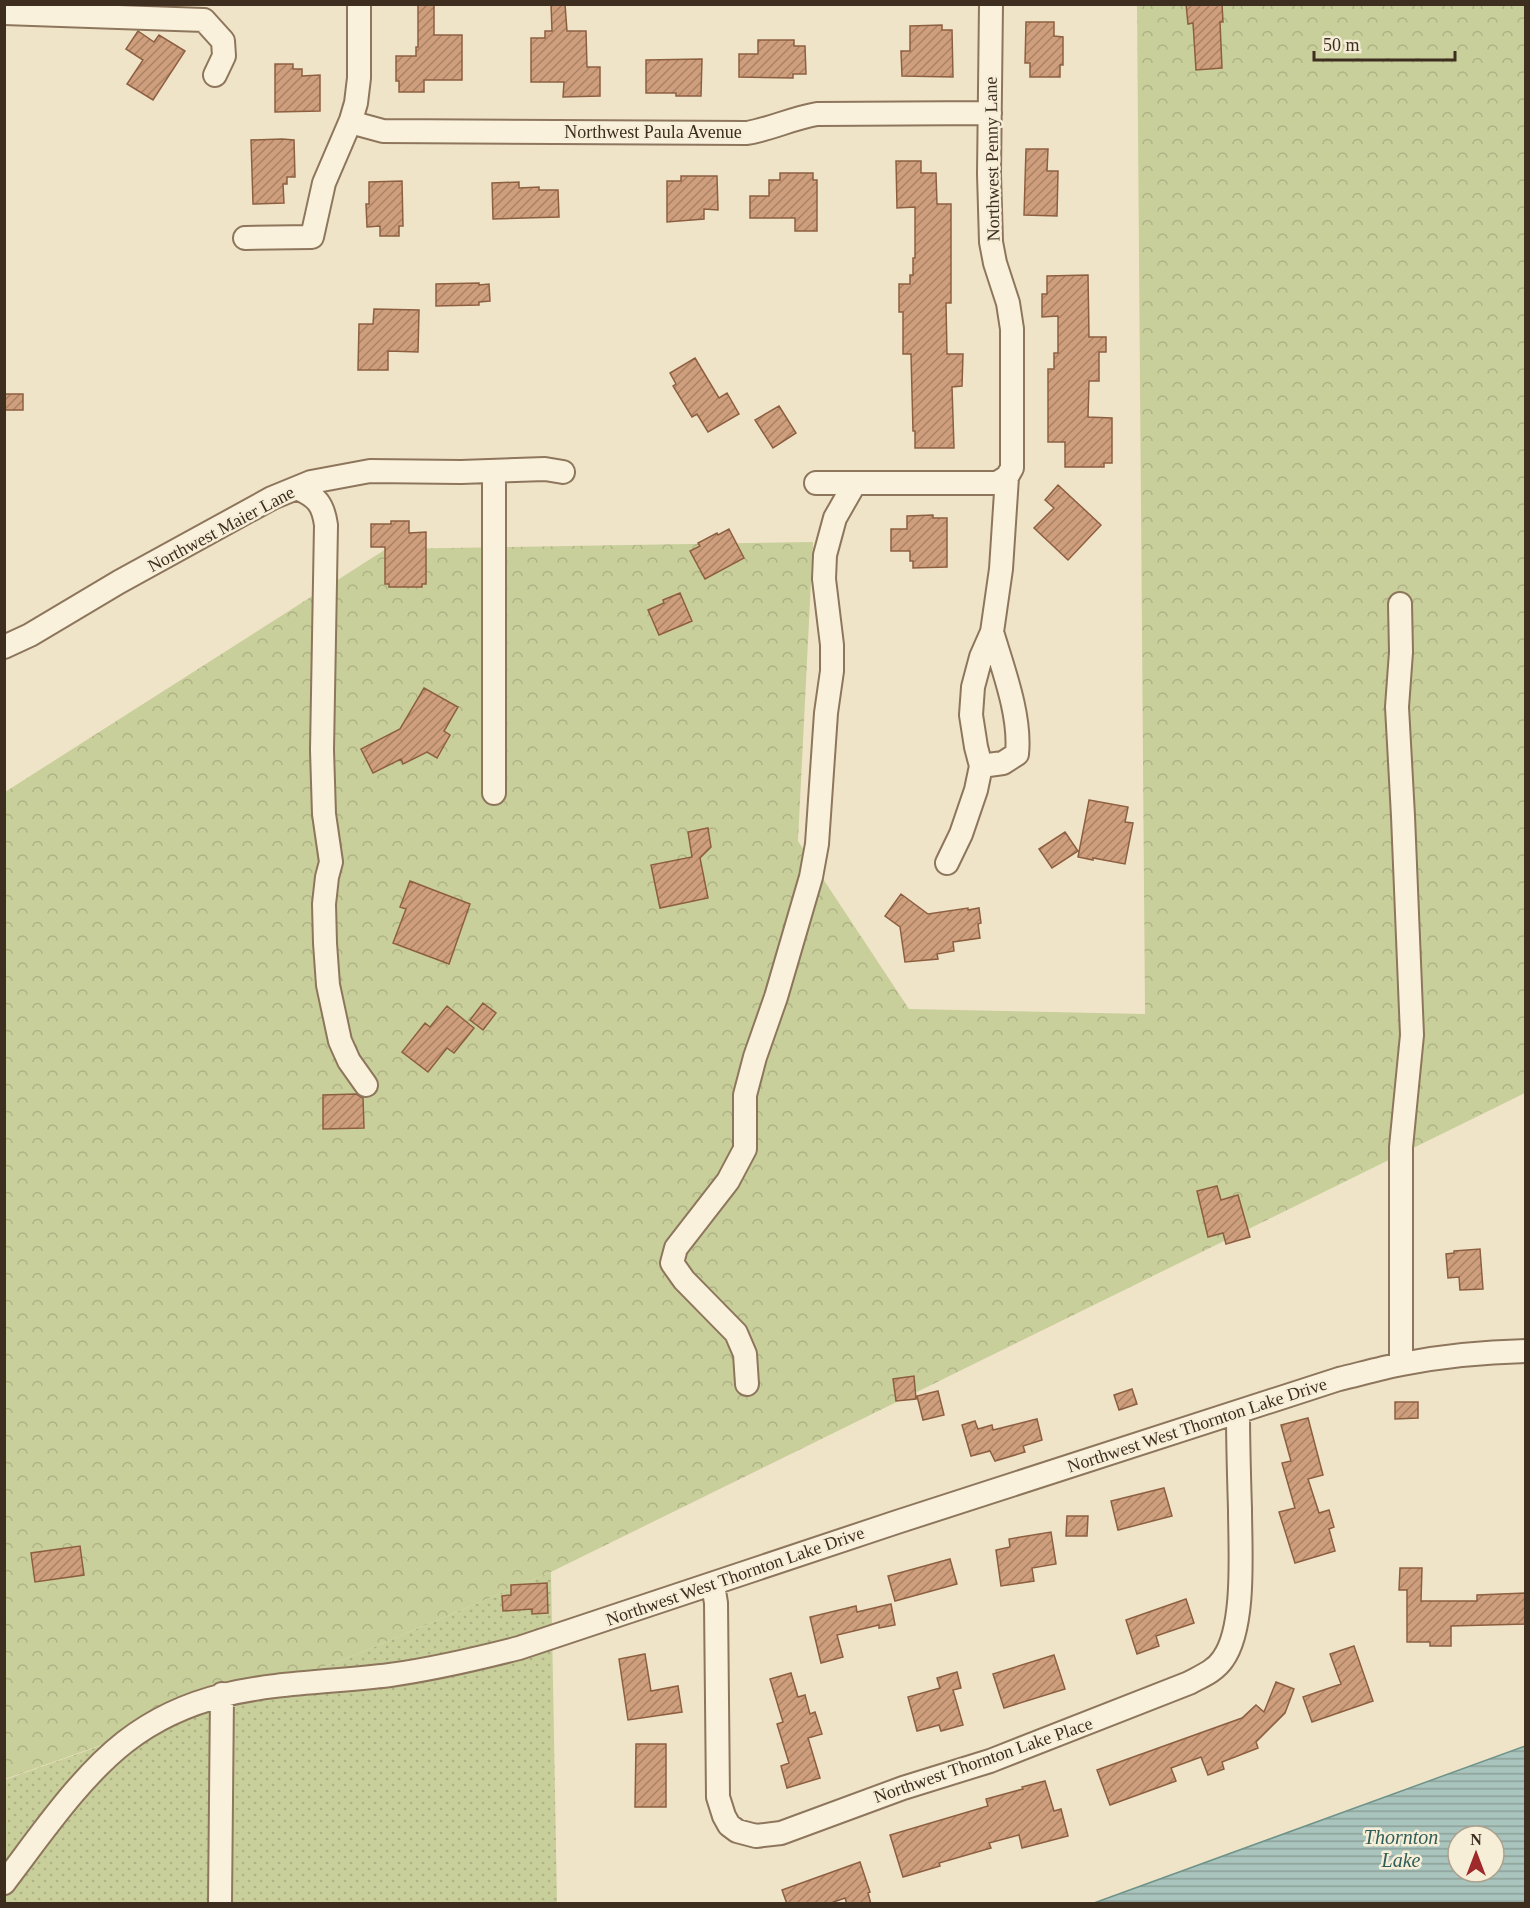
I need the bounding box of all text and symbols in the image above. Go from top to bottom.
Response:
scale bar [1314,24,1455,62]
text: 50 m [1323,35,1360,55]
street label: Northwest Penny Lane [981,76,1003,242]
street label: Northwest Paula Avenue [564,122,742,142]
street label: Northwest Maier Lane [144,482,298,576]
street label: Northwest West Thornton Lake Drive [1065,1373,1329,1477]
street label: Northwest West Thornton Lake Drive [603,1522,867,1630]
street label: Northwest Thornton Lake Place [871,1713,1095,1807]
north arrow [1446,1824,1506,1884]
water label: Thornton Lake [1364,1826,1438,1871]
text: N [1470,1831,1482,1848]

